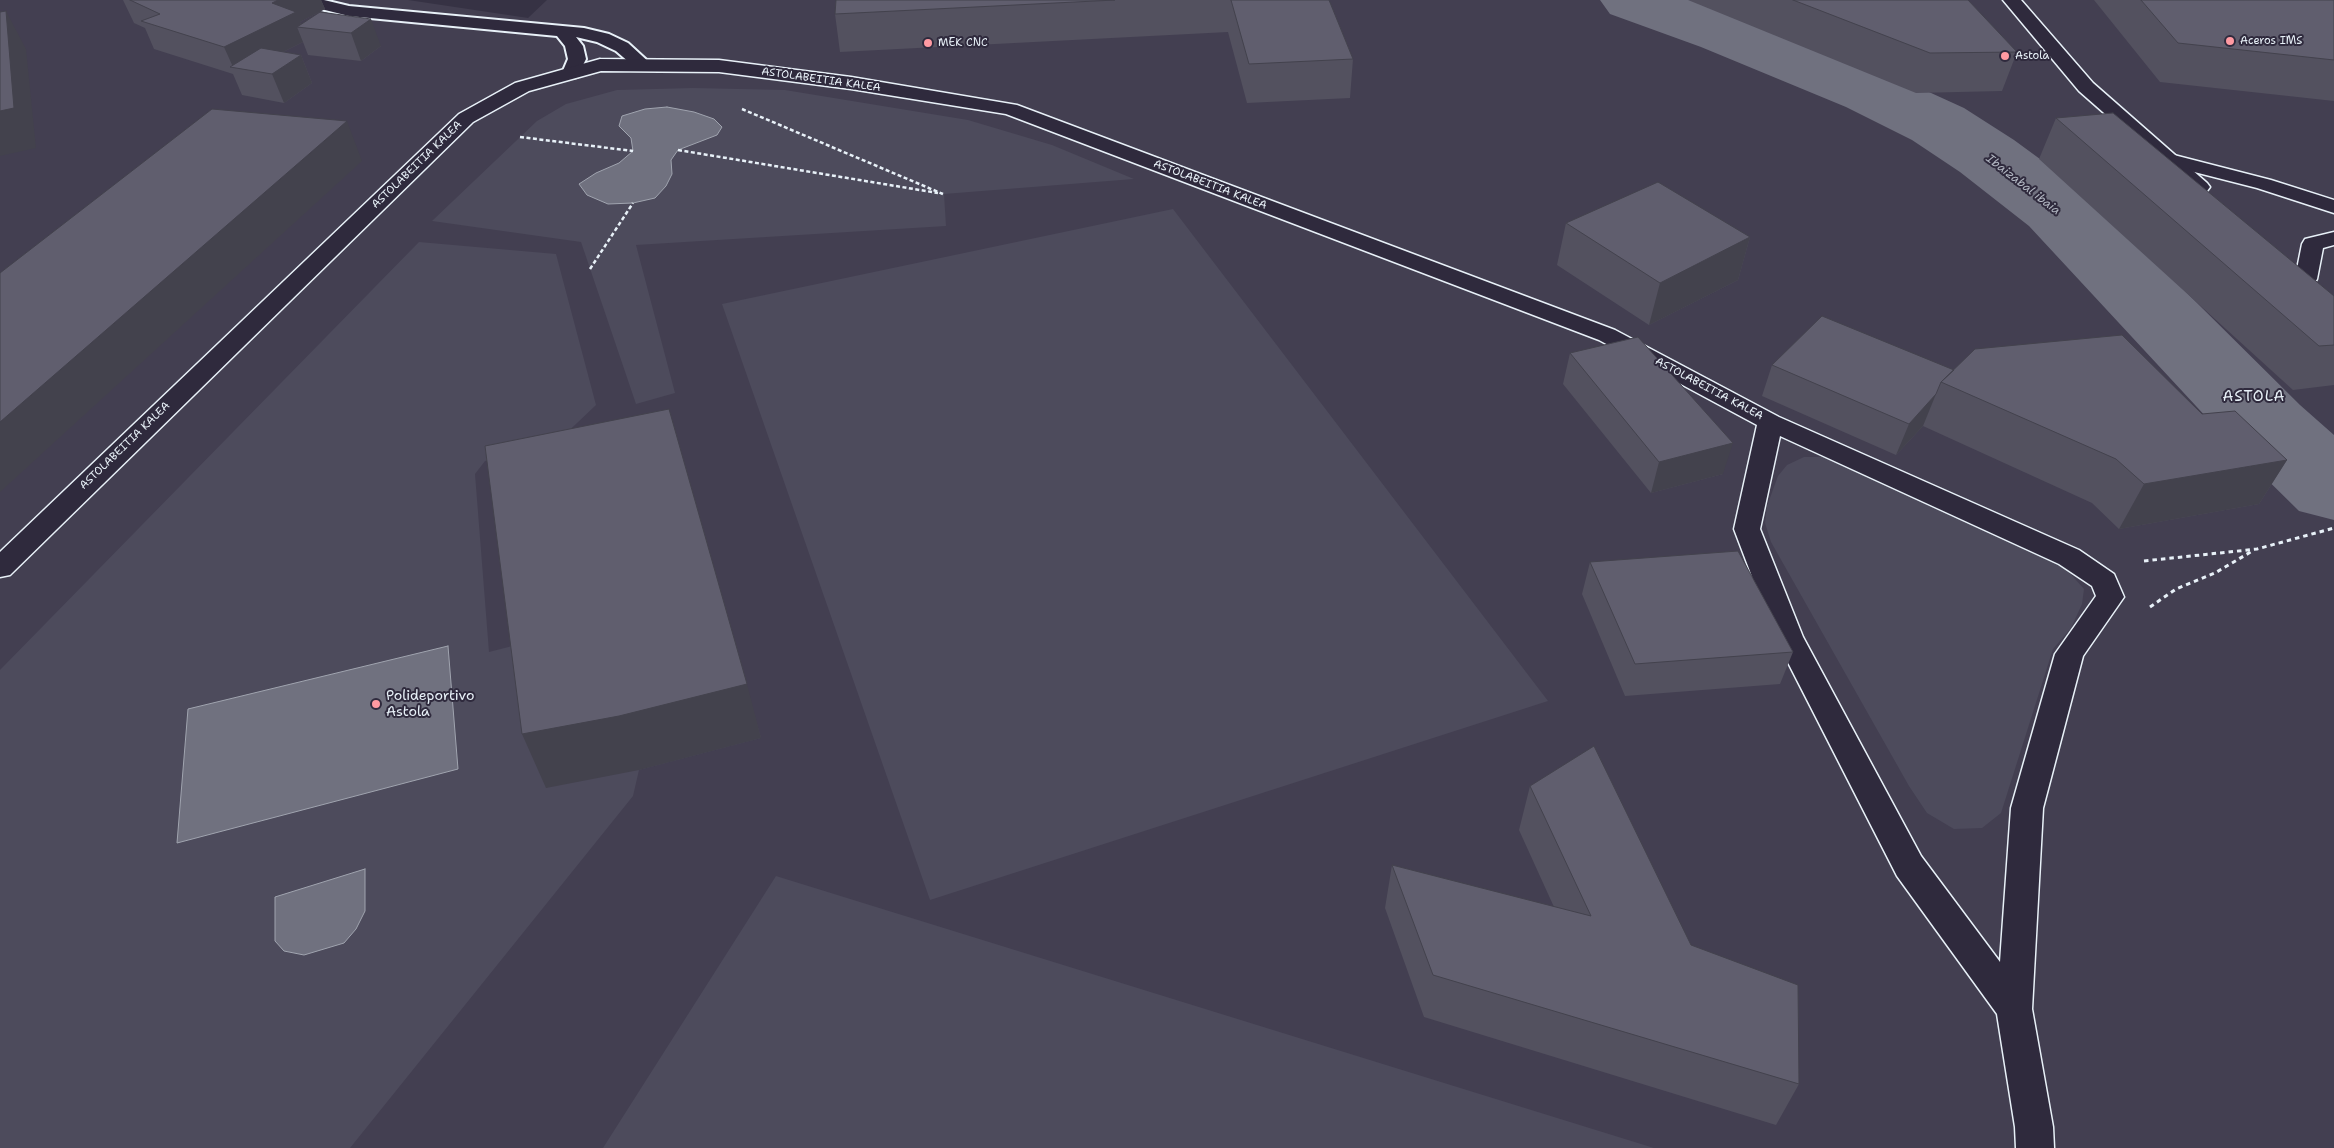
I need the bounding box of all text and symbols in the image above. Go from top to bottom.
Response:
place label: Aceros IMS [2240,34,2302,48]
marker: Aceros IMS [2224,35,2236,47]
place label: MEK CNC [938,36,988,50]
marker: MEK CNC [922,37,934,49]
place label: Astola [2015,49,2049,63]
marker: Astola [1999,50,2011,62]
street label: ASTOLABEITIA KALEA [761,65,881,95]
street label: ASTOLABEITIA KALEA [369,118,465,212]
water label: Ibaizabal ibaia [1983,152,2063,218]
street label: ASTOLABEITIA KALEA [1152,157,1268,213]
street label: ASTOLABEITIA KALEA [1653,355,1765,423]
district label: ASTOLA [2222,388,2286,406]
street label: ASTOLABEITIA KALEA [77,399,173,493]
place label: Polideportivo Astola [386,688,474,720]
marker: Polideportivo Astola [370,698,382,710]

